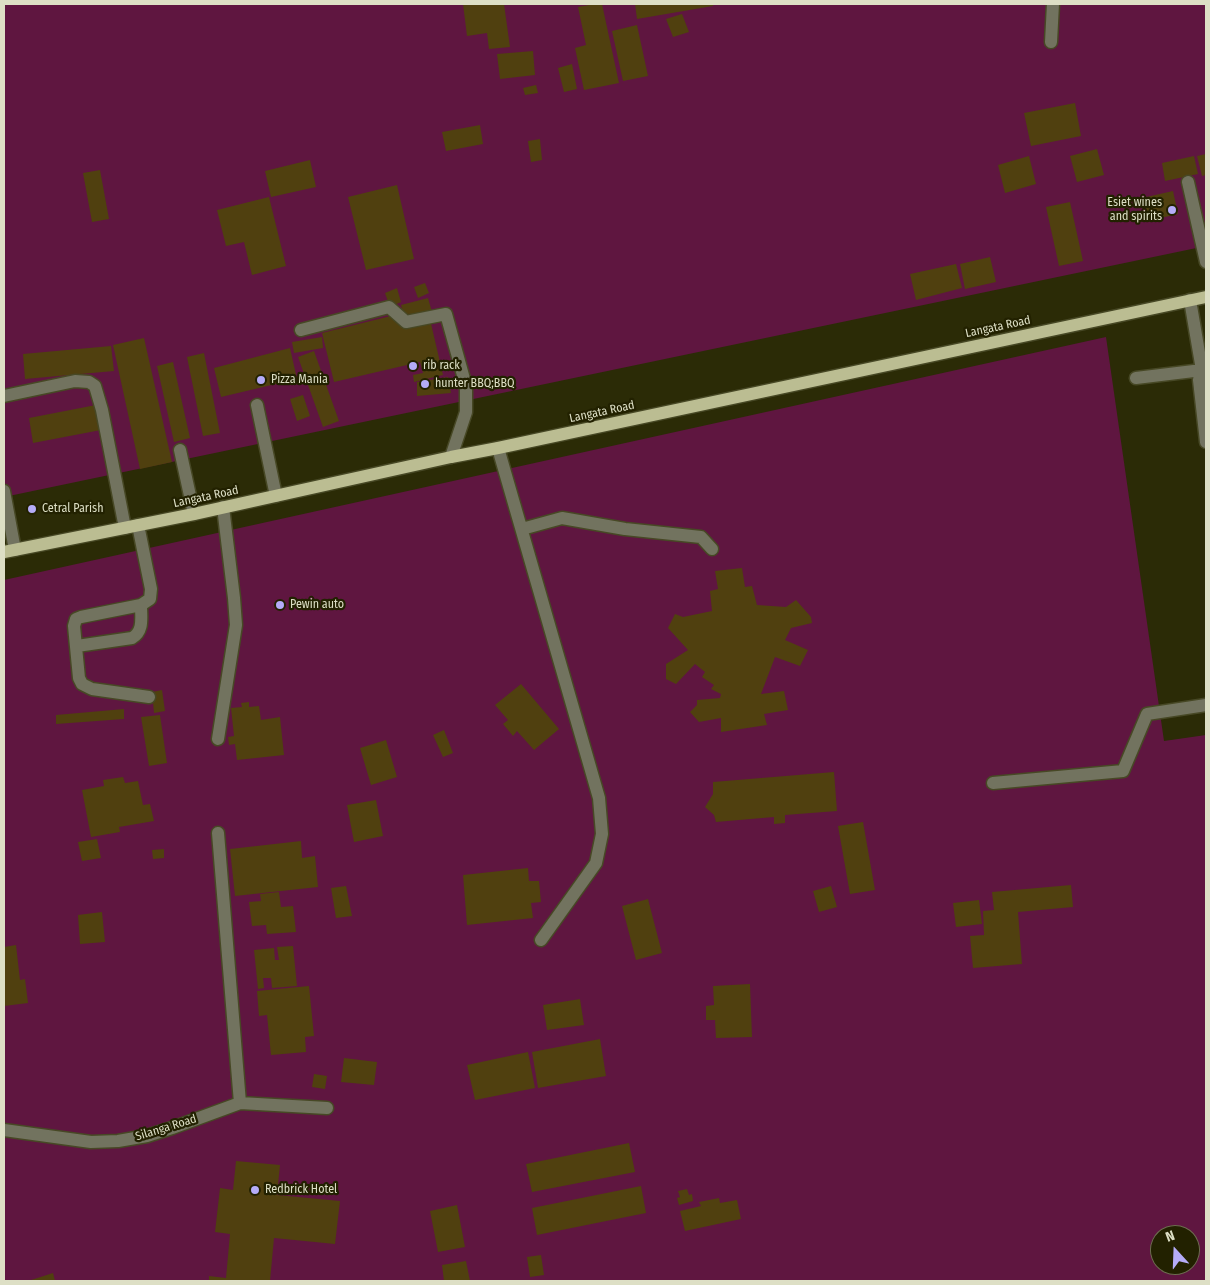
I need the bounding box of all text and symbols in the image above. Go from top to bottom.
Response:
place label: Esiet wines and spirits [1107,196,1162,224]
marker: Esiet wines and spirits [1166,204,1178,216]
street label: Langata Road [964,313,1032,341]
place label: rib rack [423,359,460,373]
marker: rib rack [407,360,419,372]
place label: Pizza Mania [271,373,328,387]
marker: Pizza Mania [255,374,267,386]
place label: hunter BBQ;BBQ [435,377,514,391]
marker: hunter BBQ;BBQ [419,378,431,390]
street label: Langata Road [568,398,636,426]
street label: Langata Road [172,483,240,511]
place label: Cetral Parish [42,502,103,516]
marker: Cetral Parish [26,503,38,515]
place label: Pewin auto [290,598,344,612]
marker: Pewin auto [274,599,286,611]
street label: Silanga Road [134,1112,198,1144]
place label: Redbrick Hotel [265,1183,337,1197]
marker: Redbrick Hotel [249,1184,261,1196]
north arrow [1150,1225,1200,1275]
text: N [1163,1227,1177,1246]

